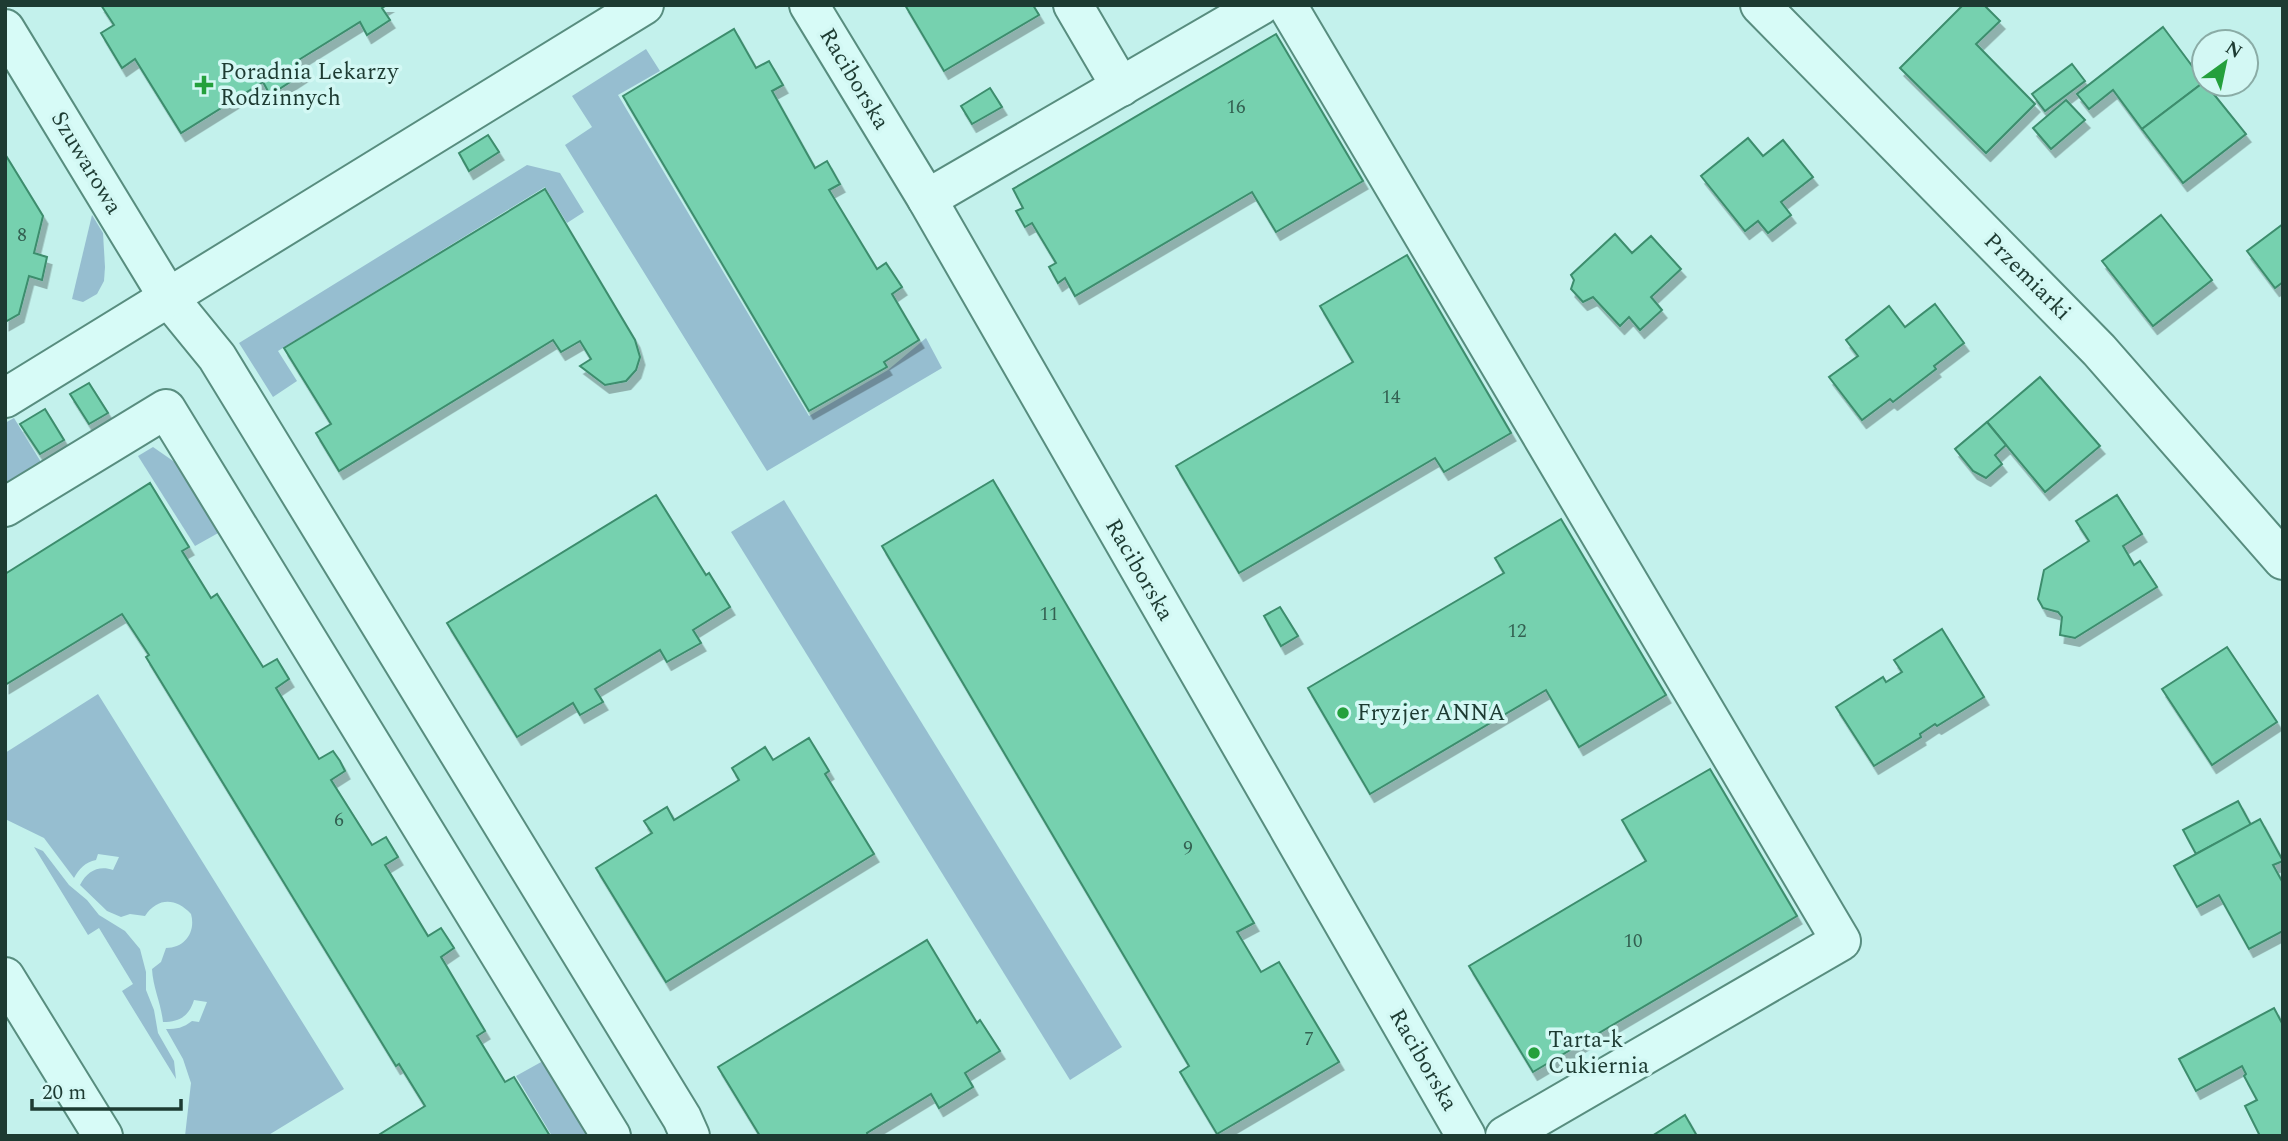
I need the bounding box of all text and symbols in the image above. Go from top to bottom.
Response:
street label: Raciborska [810,22,898,136]
north arrow [2190,28,2260,98]
text: N [2219,34,2248,66]
place label: Poradnia Lekarzy Rodzinnych [220,55,399,116]
marker: Poradnia Lekarzy Rodzinnych [194,75,214,95]
house number: 16 [1226,93,1246,122]
street label: Szuwarowa [41,105,131,221]
house number: 8 [17,221,27,250]
street label: Przemiarki [1975,225,2079,329]
house number: 14 [1381,383,1401,412]
street label: Raciborska [1096,512,1182,628]
house number: 11 [1039,600,1059,629]
house number: 12 [1507,617,1527,646]
place label: Fryzjer ANNA [1357,696,1505,731]
marker: Fryzjer ANNA [1335,705,1351,721]
house number: 6 [334,806,344,835]
house number: 9 [1183,834,1193,863]
house number: 10 [1623,927,1643,956]
street label: Raciborska [1380,1002,1466,1118]
place label: Tarta-k Cukiernia [1548,1023,1649,1084]
house number: 7 [1304,1025,1314,1054]
marker: Tarta-k Cukiernia [1526,1045,1542,1061]
scale bar [32,1068,180,1112]
text: 20 m [42,1077,86,1109]

